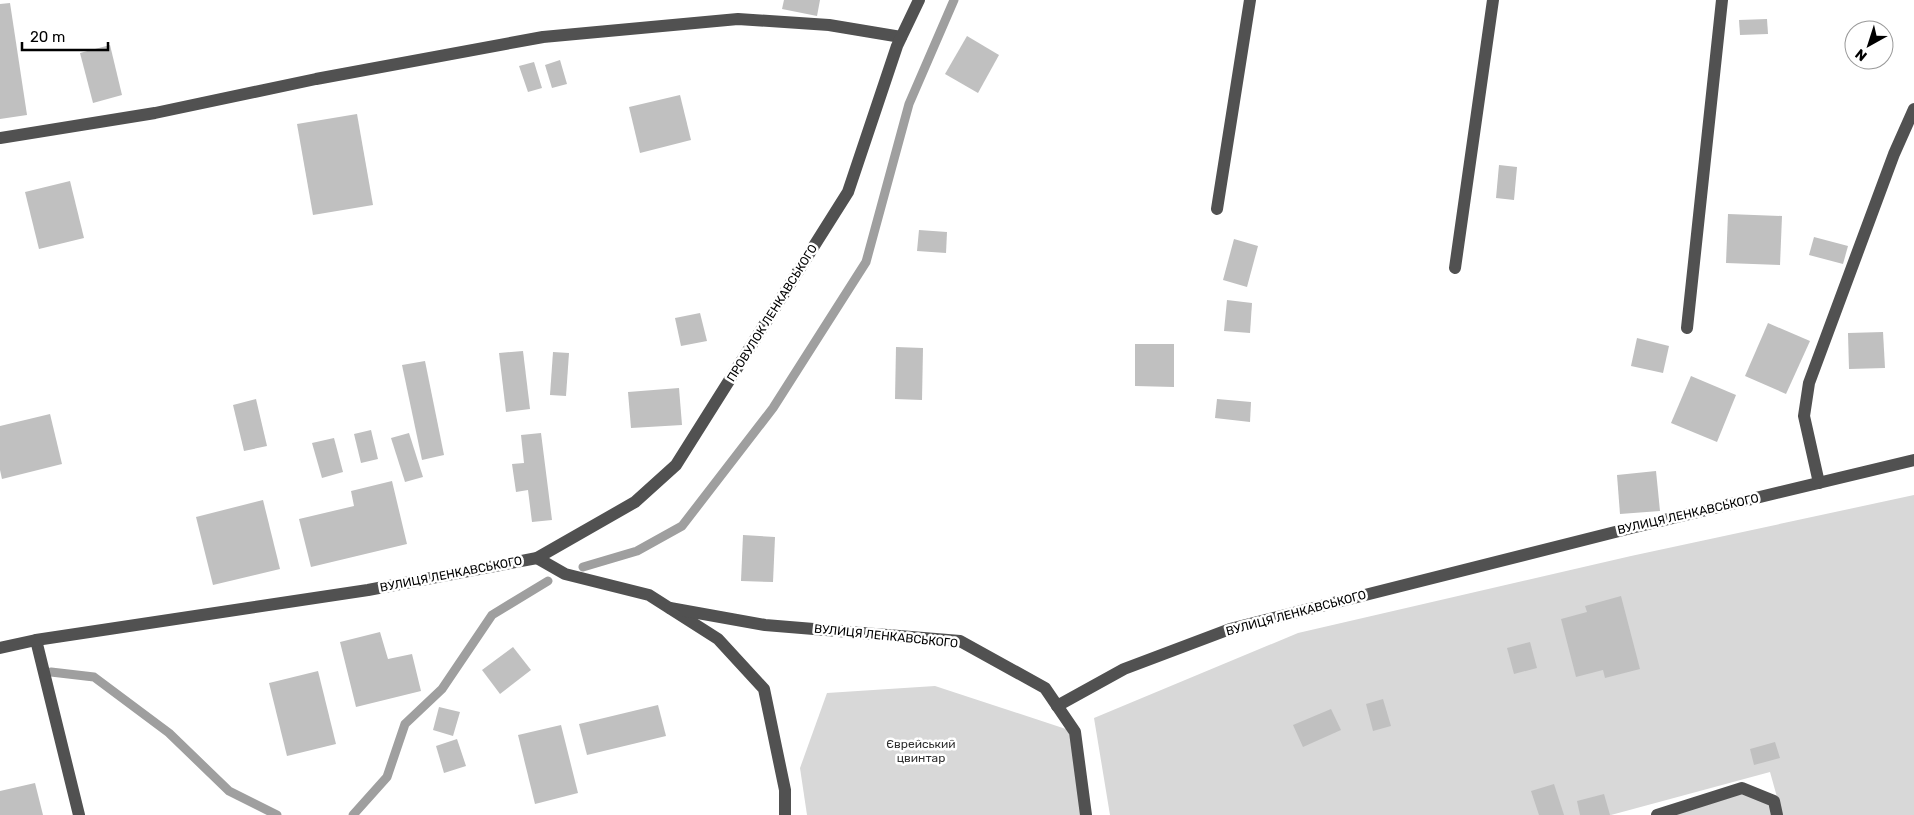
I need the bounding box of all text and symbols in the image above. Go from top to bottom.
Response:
scale bar [22,20,109,52]
north arrow [1844,20,1894,70]
text: 20 m [30,28,65,46]
text: N [1852,45,1870,64]
street label: ПРОВУЛОК ЛЕНКАВСЬКОГО [724,242,820,384]
street label: ВУЛИЦЯ ЛЕНКАВСЬКОГО [1616,491,1760,537]
street label: ВУЛИЦЯ ЛЕНКАВСЬКОГО [379,553,523,595]
street label: ВУЛИЦЯ ЛЕНКАВСЬКОГО [1224,588,1368,638]
street label: ВУЛИЦЯ ЛЕНКАВСЬКОГО [813,621,959,651]
park label: Єврейський цвинтар [886,737,956,765]

